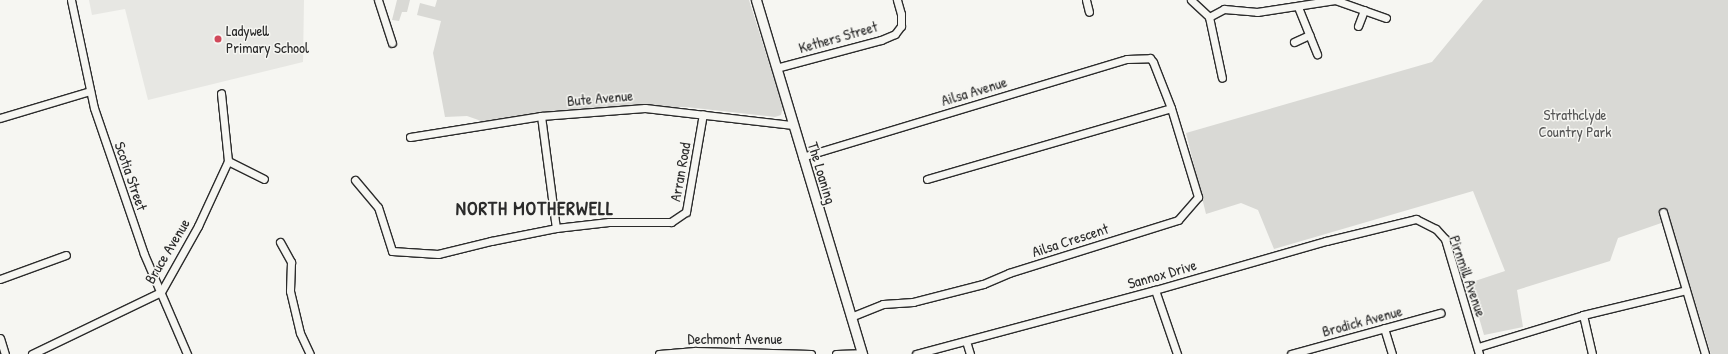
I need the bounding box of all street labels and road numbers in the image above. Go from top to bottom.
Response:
street label: Kethers Street [797,17,879,57]
street label: Ailsa Avenue [939,72,1009,110]
street label: Bute Avenue [566,86,634,110]
street label: Scotia Street [111,139,151,213]
street label: The Loaning [804,140,840,206]
street label: Arran Road [666,141,694,203]
street label: Bruce Avenue [141,215,193,287]
street label: Ailsa Crescent [1030,219,1110,261]
street label: Pirnmill Avenue [1446,233,1490,319]
street label: Sannox Drive [1126,256,1198,292]
street label: Brodick Avenue [1320,302,1404,340]
street label: Dechmont Avenue [688,330,782,348]

